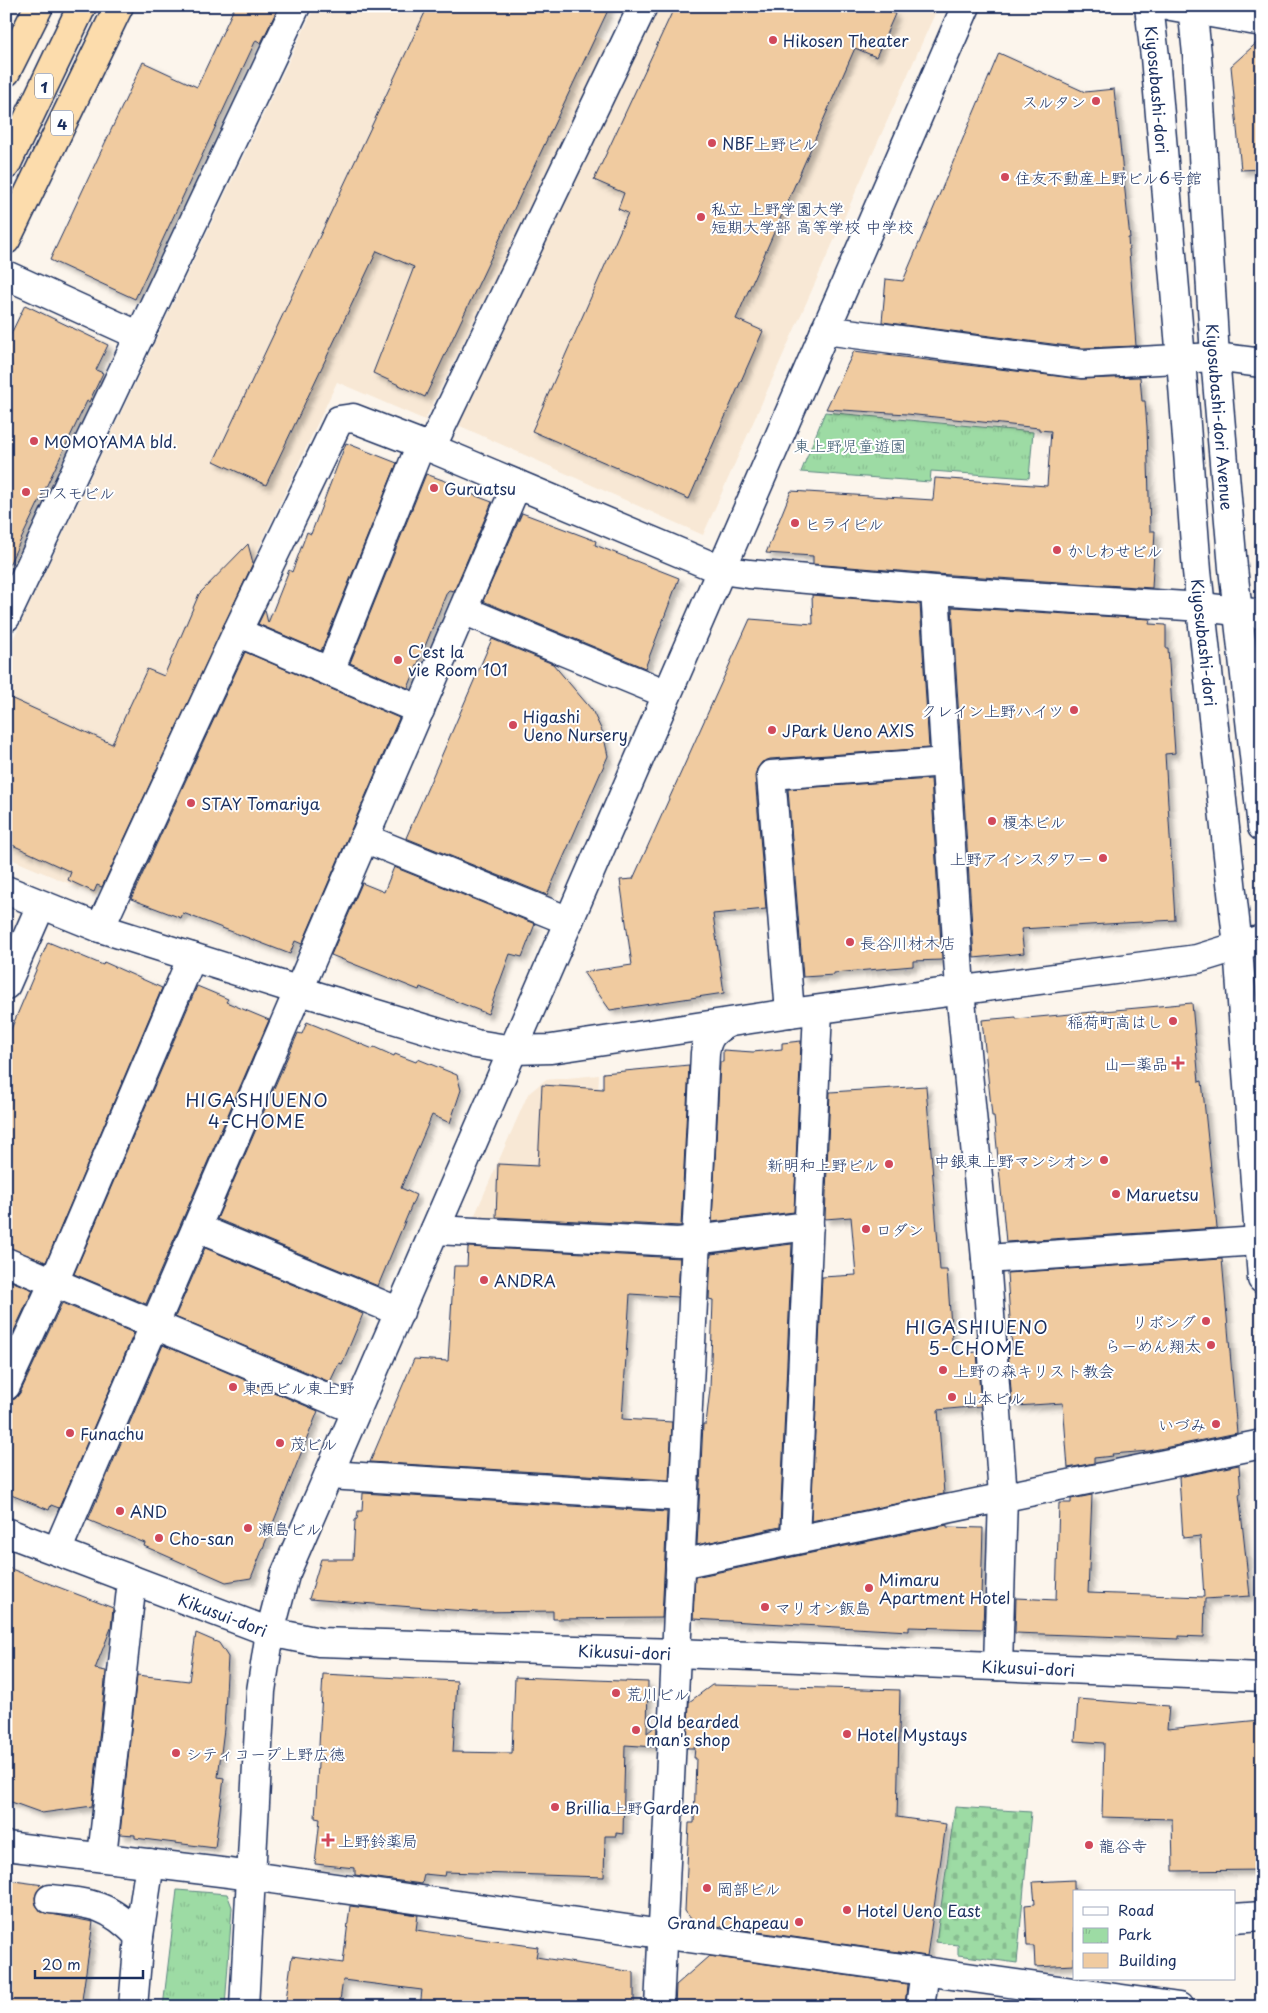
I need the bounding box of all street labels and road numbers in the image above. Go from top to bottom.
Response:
street label: Kiyosubashi-dori [1139,24,1175,154]
road number: 1 [35,74,53,98]
road number: 4 [51,110,73,136]
street label: Kiyosubashi-dori Avenue [1201,323,1240,511]
street label: Kiyosubashi-dori [1186,578,1224,707]
street label: Kikusui-dori [175,1586,271,1642]
street label: Kikusui-dori [577,1638,672,1665]
street label: Kikusui-dori [981,1654,1075,1681]

